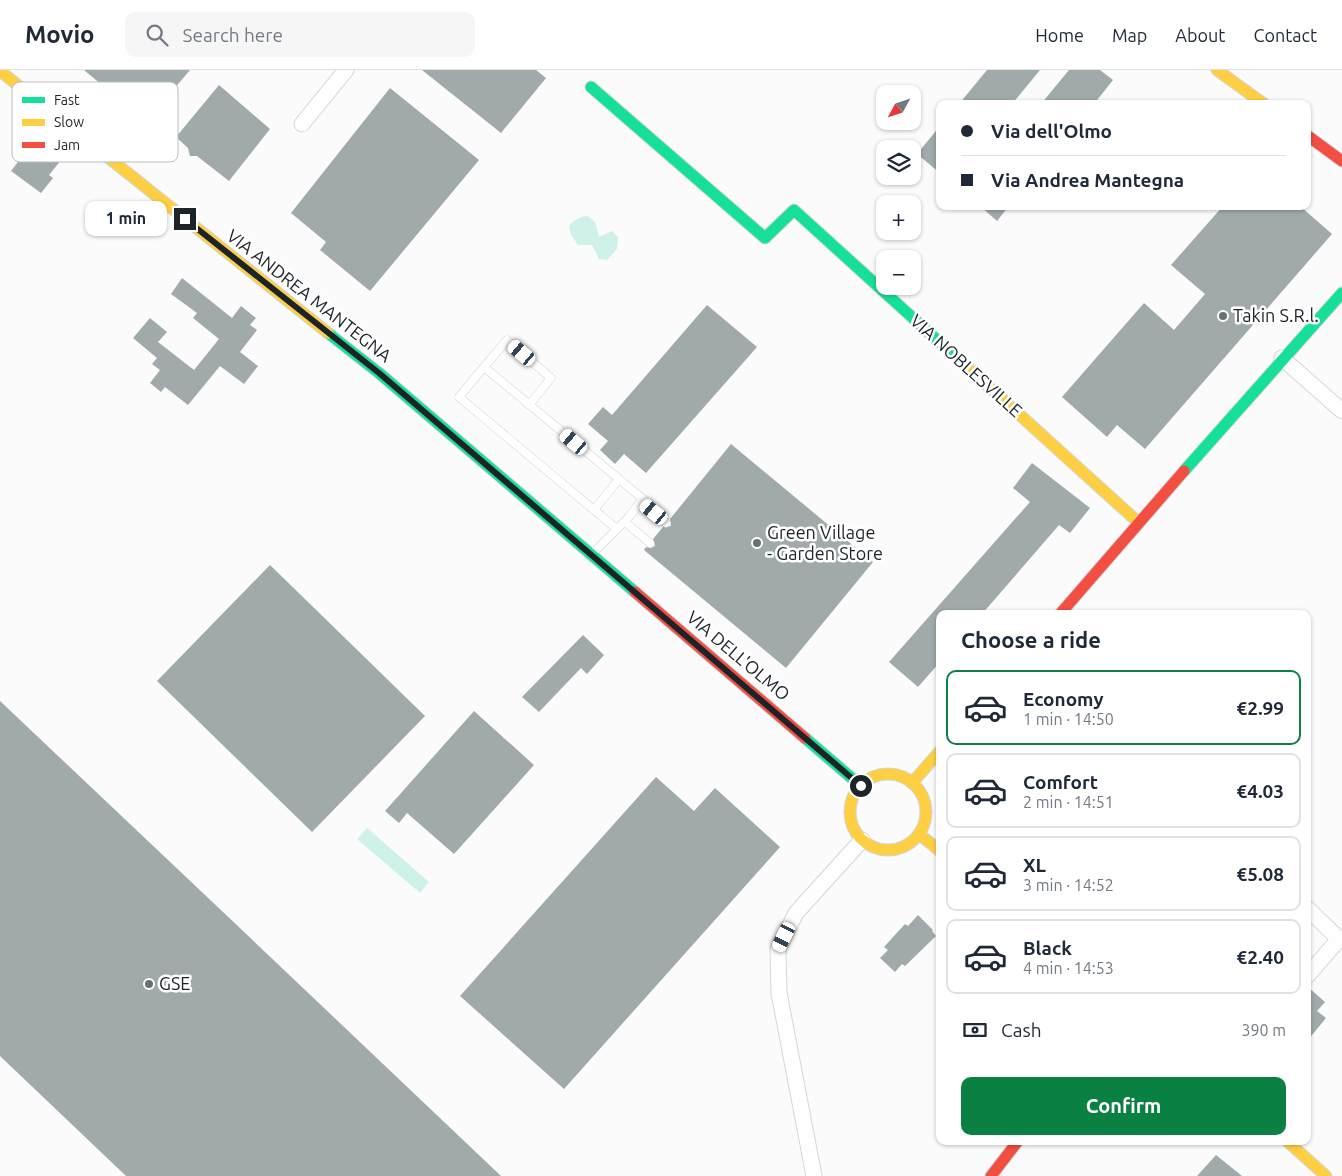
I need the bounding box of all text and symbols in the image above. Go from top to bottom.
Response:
search box [125,12,475,57]
text: Movio [25,21,95,48]
icon: search [143,21,171,49]
text: Search here [183,24,283,46]
text: Home [1035,25,1084,45]
text: Map [1112,25,1147,45]
text: About [1175,25,1225,45]
text: Contact [1253,25,1317,45]
legend [12,82,178,162]
north arrow [876,85,921,130]
map controls [876,85,921,295]
text: Fast [54,92,80,108]
text: Slow [54,114,84,130]
text: Via dell'Olmo [991,120,1112,142]
text: Jam [54,137,80,153]
button: layers [876,140,921,185]
text: Via Andrea Mantegna [991,169,1184,191]
button: + [876,195,921,240]
callout: 1 min [85,202,168,236]
route end [174,208,196,230]
text: 1 min [106,209,146,227]
street label: VIA ANDREA MANTEGNA [223,225,396,366]
button: − [876,250,921,295]
place label: Takin S.R.l. [1233,305,1319,325]
street label: VIA NOBLESVILLE [907,310,1027,421]
marker: Takin S.R.l. [1217,310,1229,322]
car [505,338,538,368]
car [557,427,590,457]
car [637,497,670,527]
place label: Green Village - Garden Store [767,522,883,563]
marker: Green Village - Garden Store [751,537,763,549]
street label: VIA DELL'OLMO [683,606,794,704]
text: Choose a ride [961,627,1101,652]
icon: car [963,685,1008,730]
text: Economy [1023,688,1104,710]
text: €2.99 [1236,697,1284,719]
text: 1 min · 14:50 [1023,710,1114,728]
icon: car [963,768,1008,813]
text: Comfort [1023,771,1098,793]
route start [850,775,872,797]
text: €4.03 [1236,780,1284,802]
text: 2 min · 14:51 [1023,793,1114,811]
icon: car [963,851,1008,896]
text: XL [1023,854,1046,876]
text: €5.08 [1236,863,1284,885]
text: 3 min · 14:52 [1023,876,1114,894]
car [770,920,797,954]
icon: car [963,934,1008,979]
text: Black [1023,937,1072,959]
text: €2.40 [1236,946,1284,968]
text: 4 min · 14:53 [1023,959,1114,977]
place label: GSE [159,973,190,993]
marker: GSE [143,978,155,990]
icon: cash [961,1016,989,1044]
text: Cash [1001,1019,1042,1041]
text: 390 m [1241,1021,1286,1039]
button: Confirm [961,1077,1286,1135]

